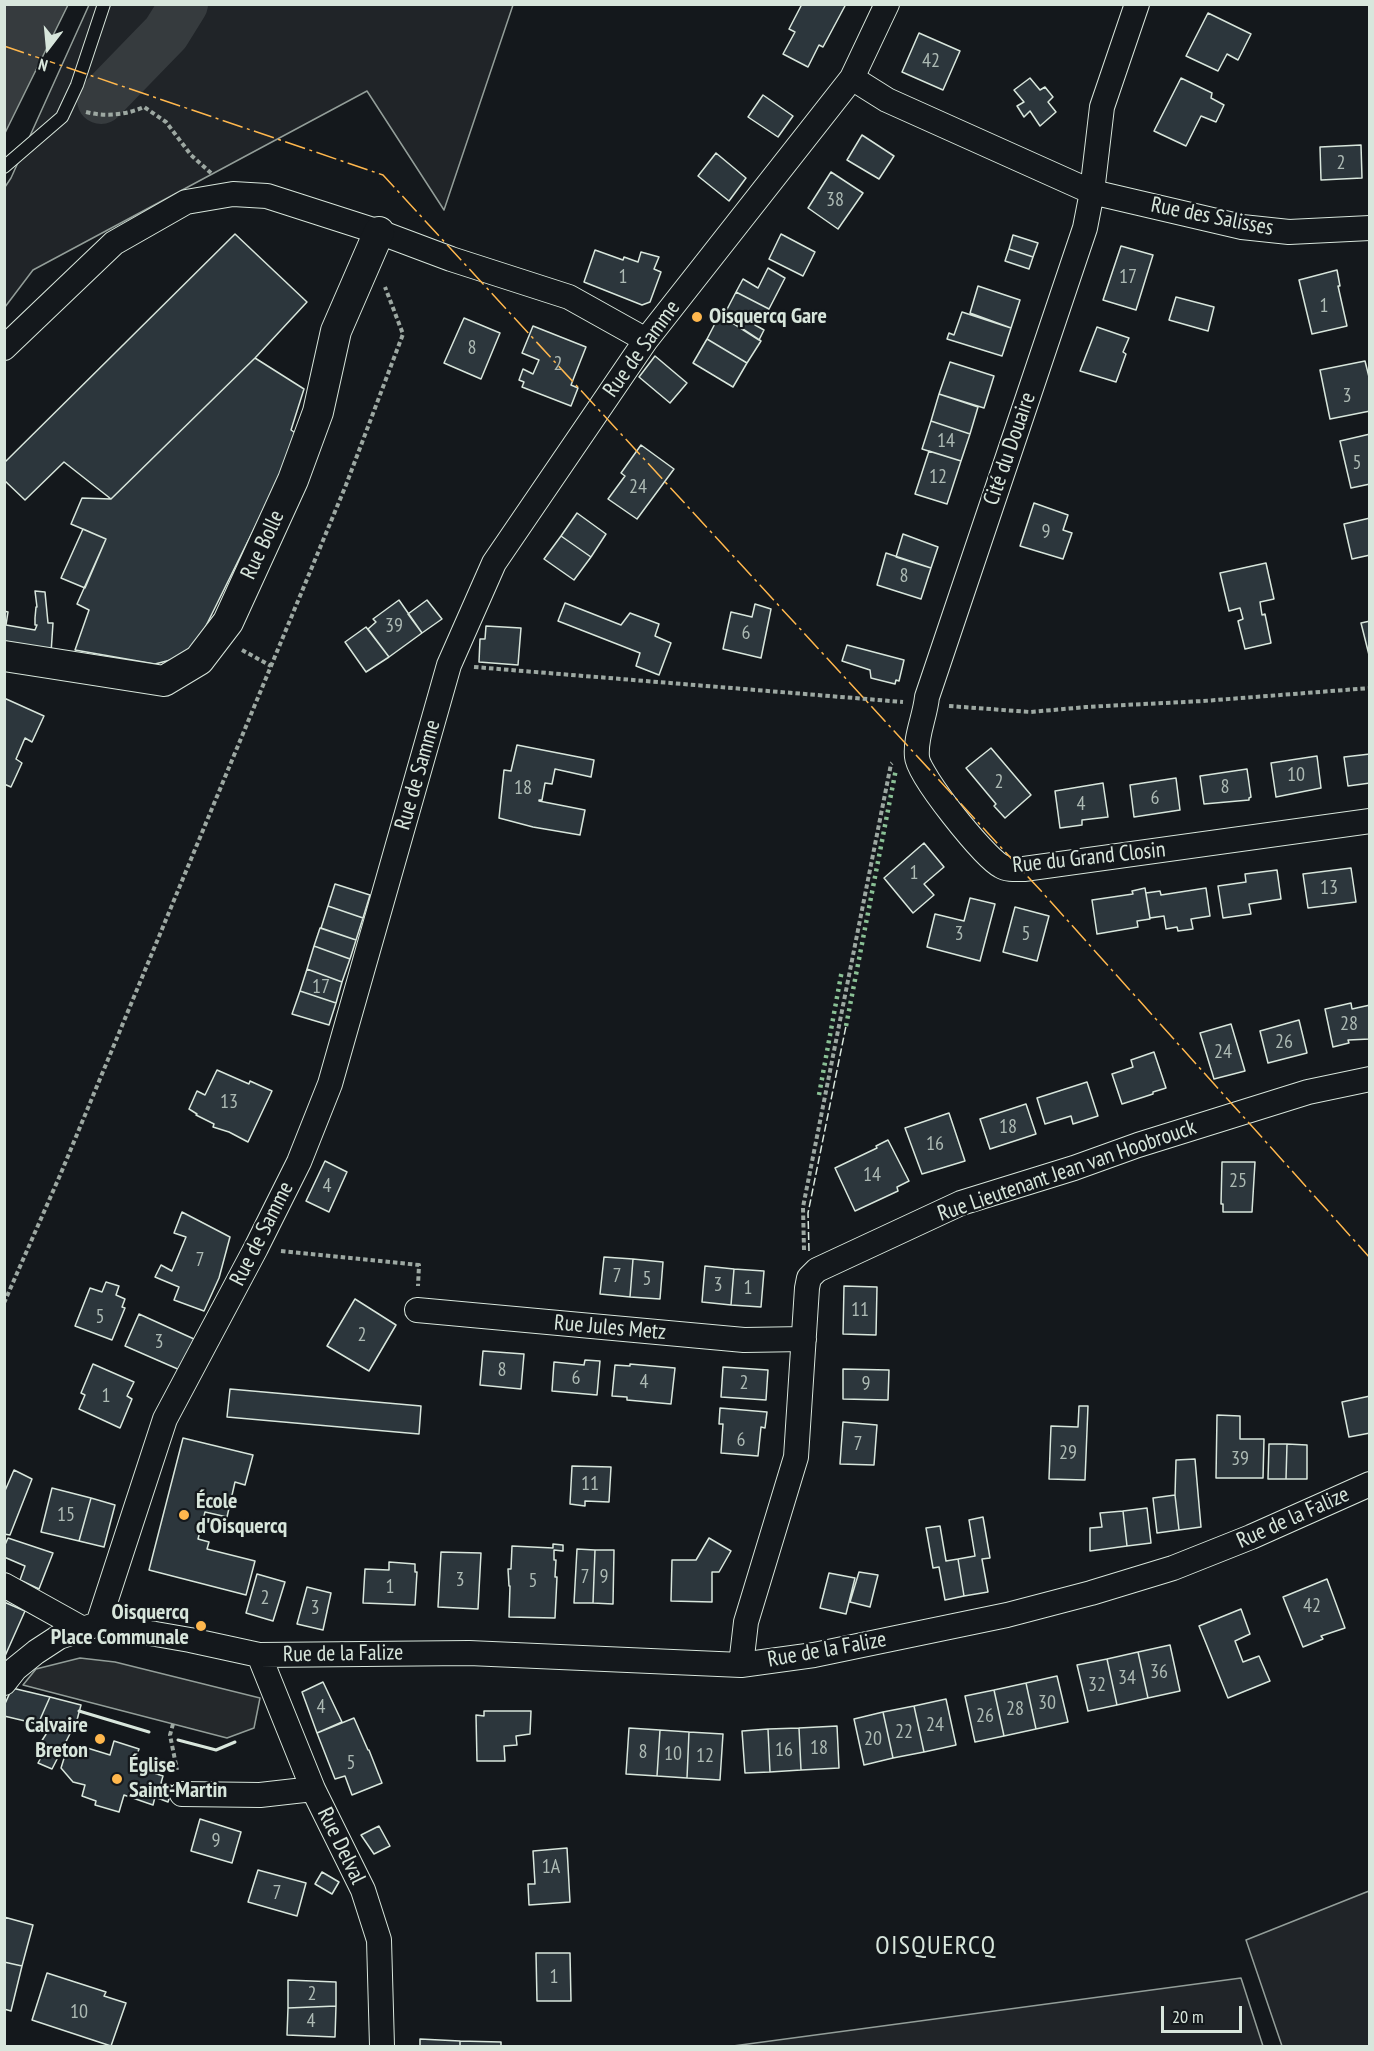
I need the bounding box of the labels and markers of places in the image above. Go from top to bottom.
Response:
place label: Oisquercq Gare [709,304,827,330]
marker: Oisquercq Gare [690,310,704,324]
place label: École d'Oisquercq [196,1489,287,1540]
marker: École d'Oisquercq [177,1508,191,1522]
place label: Oisquercq Place Communale [51,1600,189,1652]
marker: Oisquercq Place Communale [194,1619,208,1633]
place label: Calvaire Breton [25,1713,88,1765]
marker: Calvaire Breton [93,1732,107,1746]
place label: Église Saint-Martin [129,1753,227,1804]
marker: Église Saint-Martin [110,1772,124,1786]

